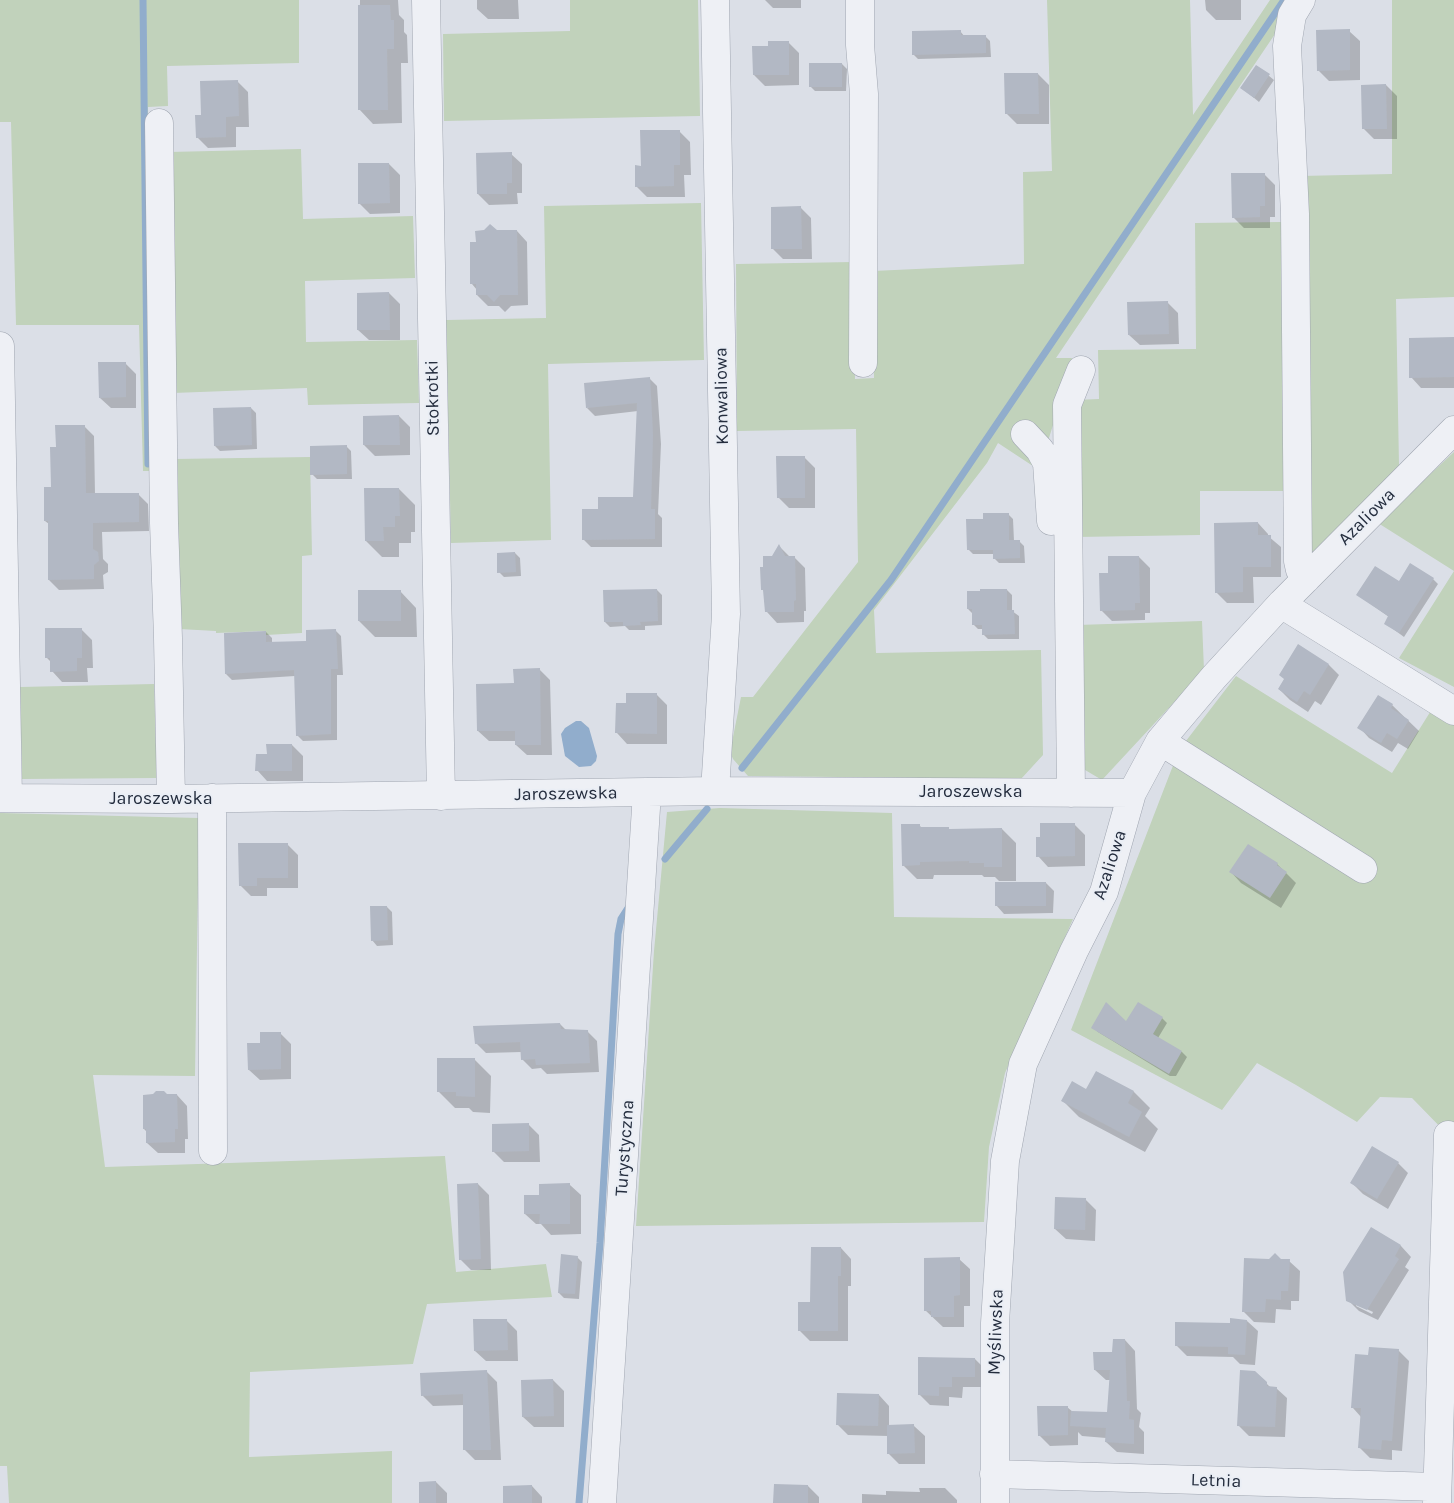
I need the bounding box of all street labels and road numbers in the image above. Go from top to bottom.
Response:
street label: Konwaliowa [710,347,734,445]
street label: Stokrotki [422,360,444,436]
street label: Azaliowa [1334,484,1400,550]
street label: Jaroszewska [919,781,1023,803]
street label: Jaroszewska [514,782,618,806]
street label: Jaroszewska [109,788,213,810]
street label: Azaliowa [1089,827,1131,903]
street label: Turystyczna [611,1099,639,1197]
street label: Myśliwska [984,1289,1008,1375]
street label: Letnia [1190,1469,1242,1493]

